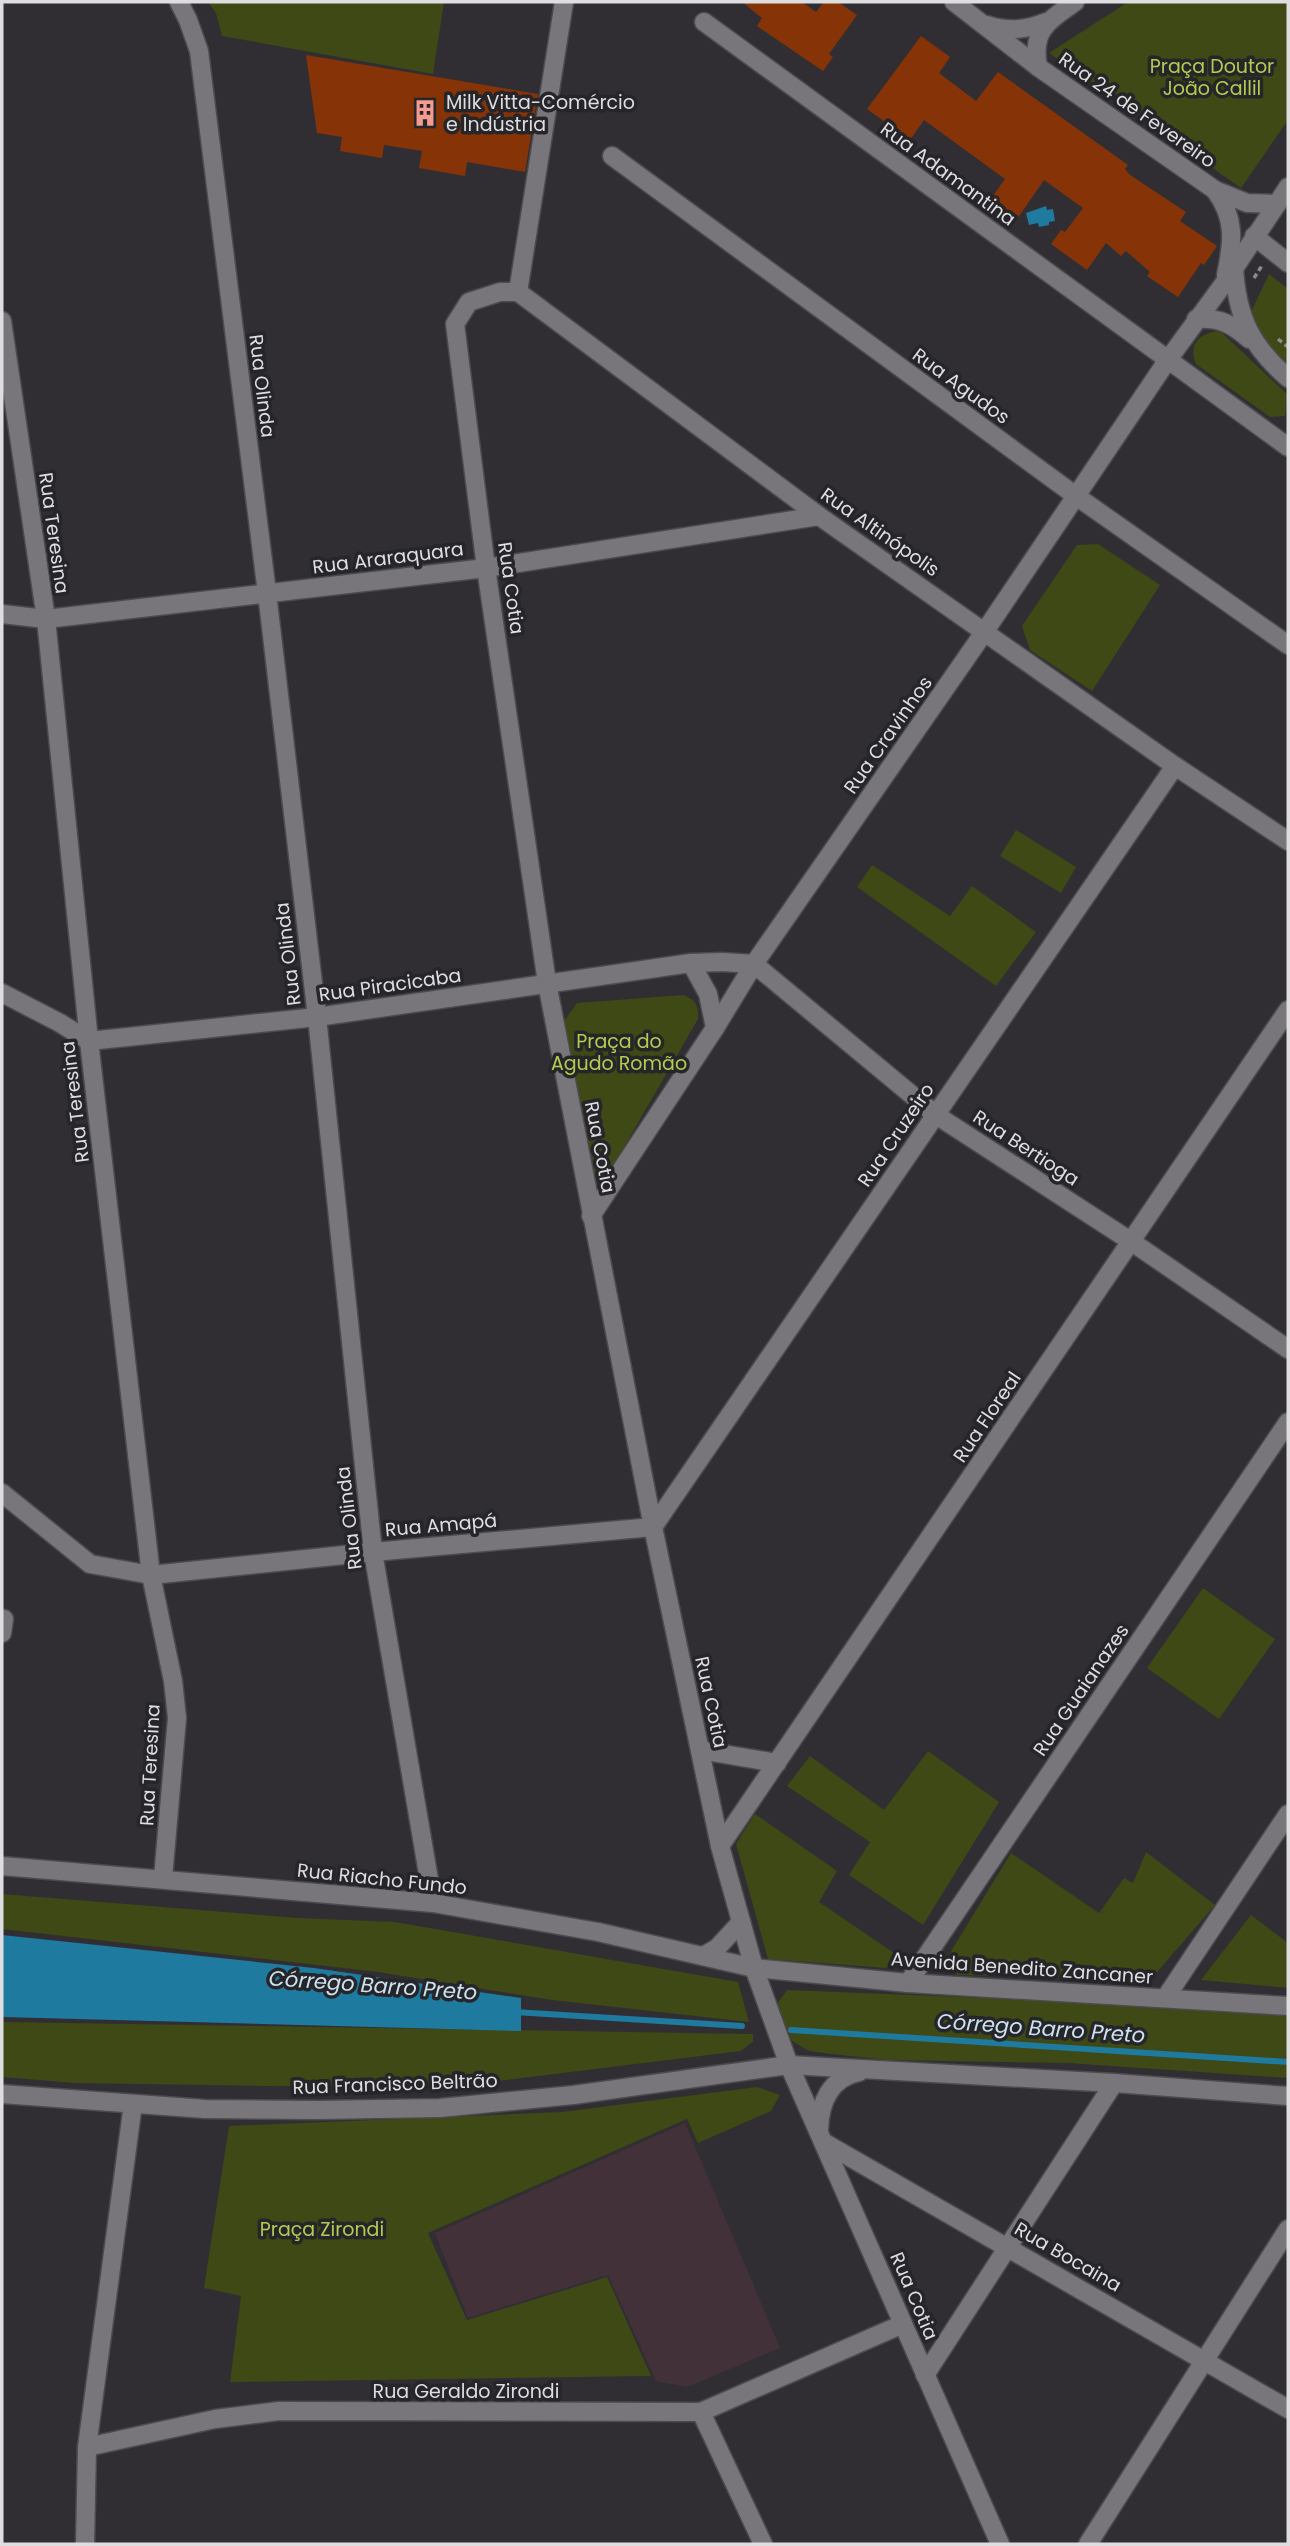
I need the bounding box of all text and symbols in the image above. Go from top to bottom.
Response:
street label: Rua 24 de Fevereiro [1053,46,1221,174]
park label: Praça Doutor João Callil [1150,53,1274,102]
place label: Milk Vitta-Comércio e Indústria [446,89,635,138]
building icon: Milk Vitta-Comércio e Indústria [410,98,440,128]
street label: Rua Adamantina [875,116,1021,232]
street label: Rua Olinda [242,333,282,439]
street label: Rua Agudos [907,341,1015,431]
street label: Rua Teresina [32,471,76,595]
street label: Rua Altinópolis [815,481,945,583]
street label: Rua Araraquara [311,535,465,581]
street label: Rua Cotia [491,540,531,636]
street label: Rua Cravinhos [837,671,939,799]
street label: Rua Olinda [268,901,308,1007]
street label: Rua Piracicaba [317,962,463,1008]
park label: Praça do Agudo Romão [551,1028,687,1077]
street label: Rua Teresina [54,1040,96,1164]
street label: Rua Cruzeiro [851,1078,941,1192]
street label: Rua Cotia [578,1099,622,1195]
street label: Rua Bertioga [968,1104,1084,1192]
street label: Rua Floreal [947,1366,1027,1468]
street label: Rua Olinda [329,1465,369,1571]
street label: Rua Amapá [384,1507,498,1543]
street label: Rua Guaianazes [1027,1618,1135,1762]
street label: Rua Cotia [688,1654,734,1750]
street label: Rua Teresina [133,1703,167,1827]
street label: Rua Riacho Fundo [296,1857,468,1901]
street label: Avenida Benedito Zancaner [890,1945,1154,1991]
water label: Córrego Barro Preto [268,1963,478,2007]
water label: Córrego Barro Preto [936,2006,1146,2050]
street label: Rua Francisco Beltrão [292,2067,498,2101]
street label: Rua Bocaina [1010,2215,1126,2299]
park label: Praça Zirondi [260,2216,384,2243]
street label: Rua Cotia [883,2248,945,2344]
street label: Rua Geraldo Zirondi [373,2378,559,2405]

